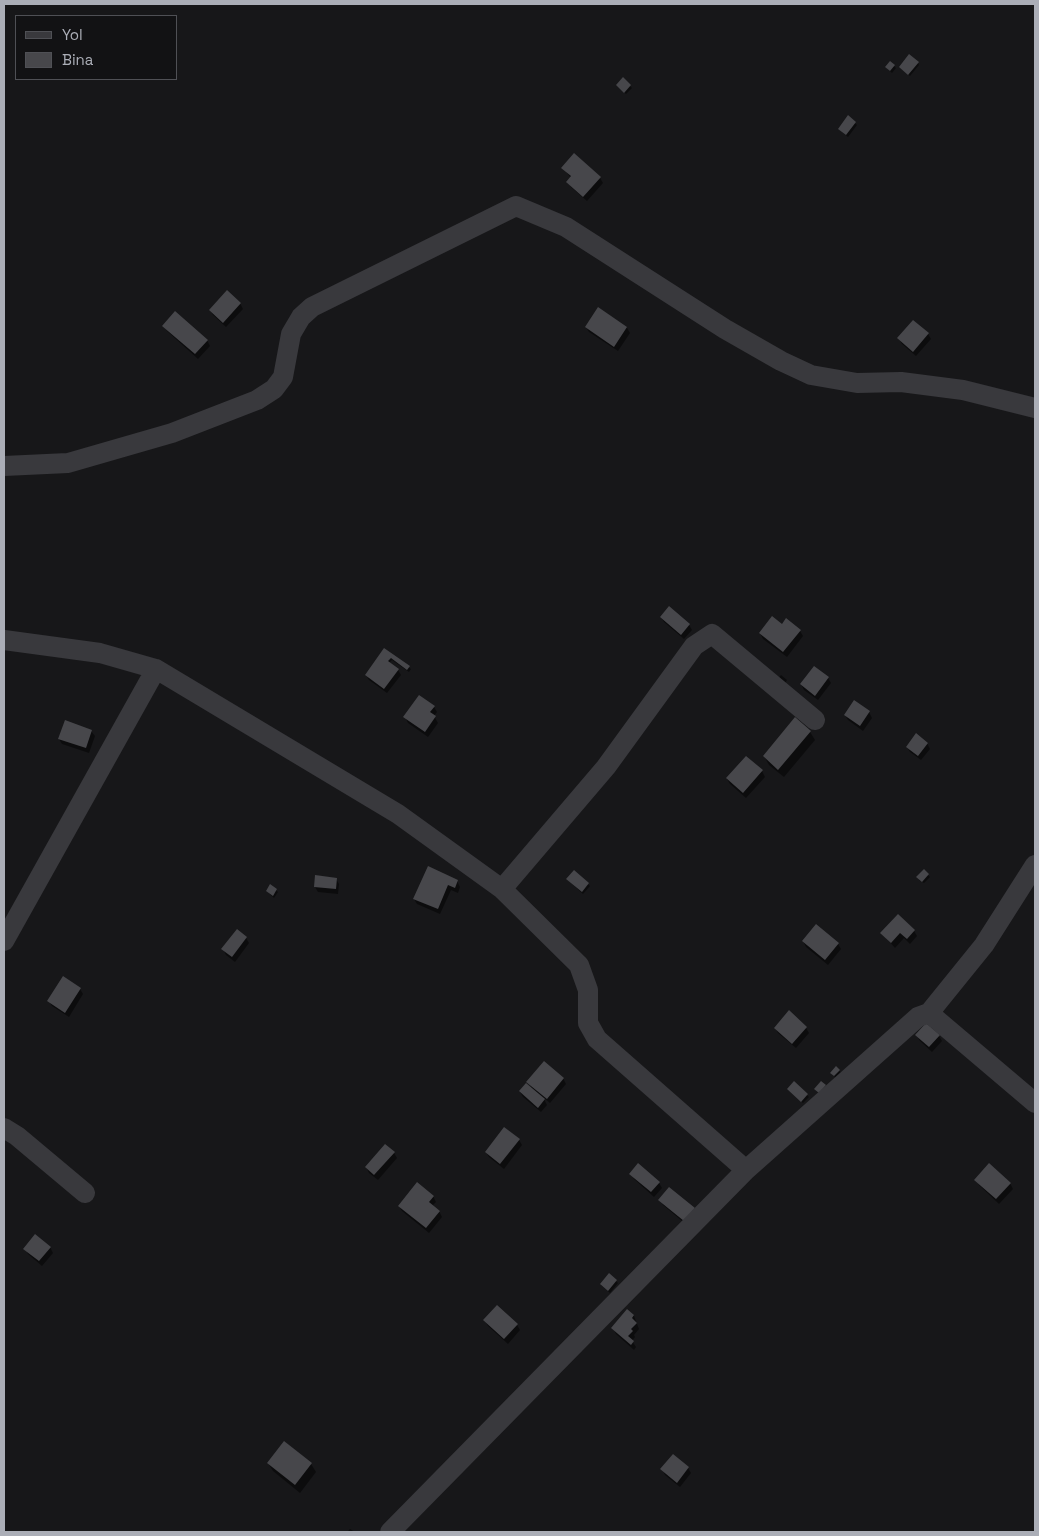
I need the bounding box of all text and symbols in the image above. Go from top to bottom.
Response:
legend [15,15,178,80]
text: Yol [62,25,83,44]
text: Bina [62,50,93,69]

